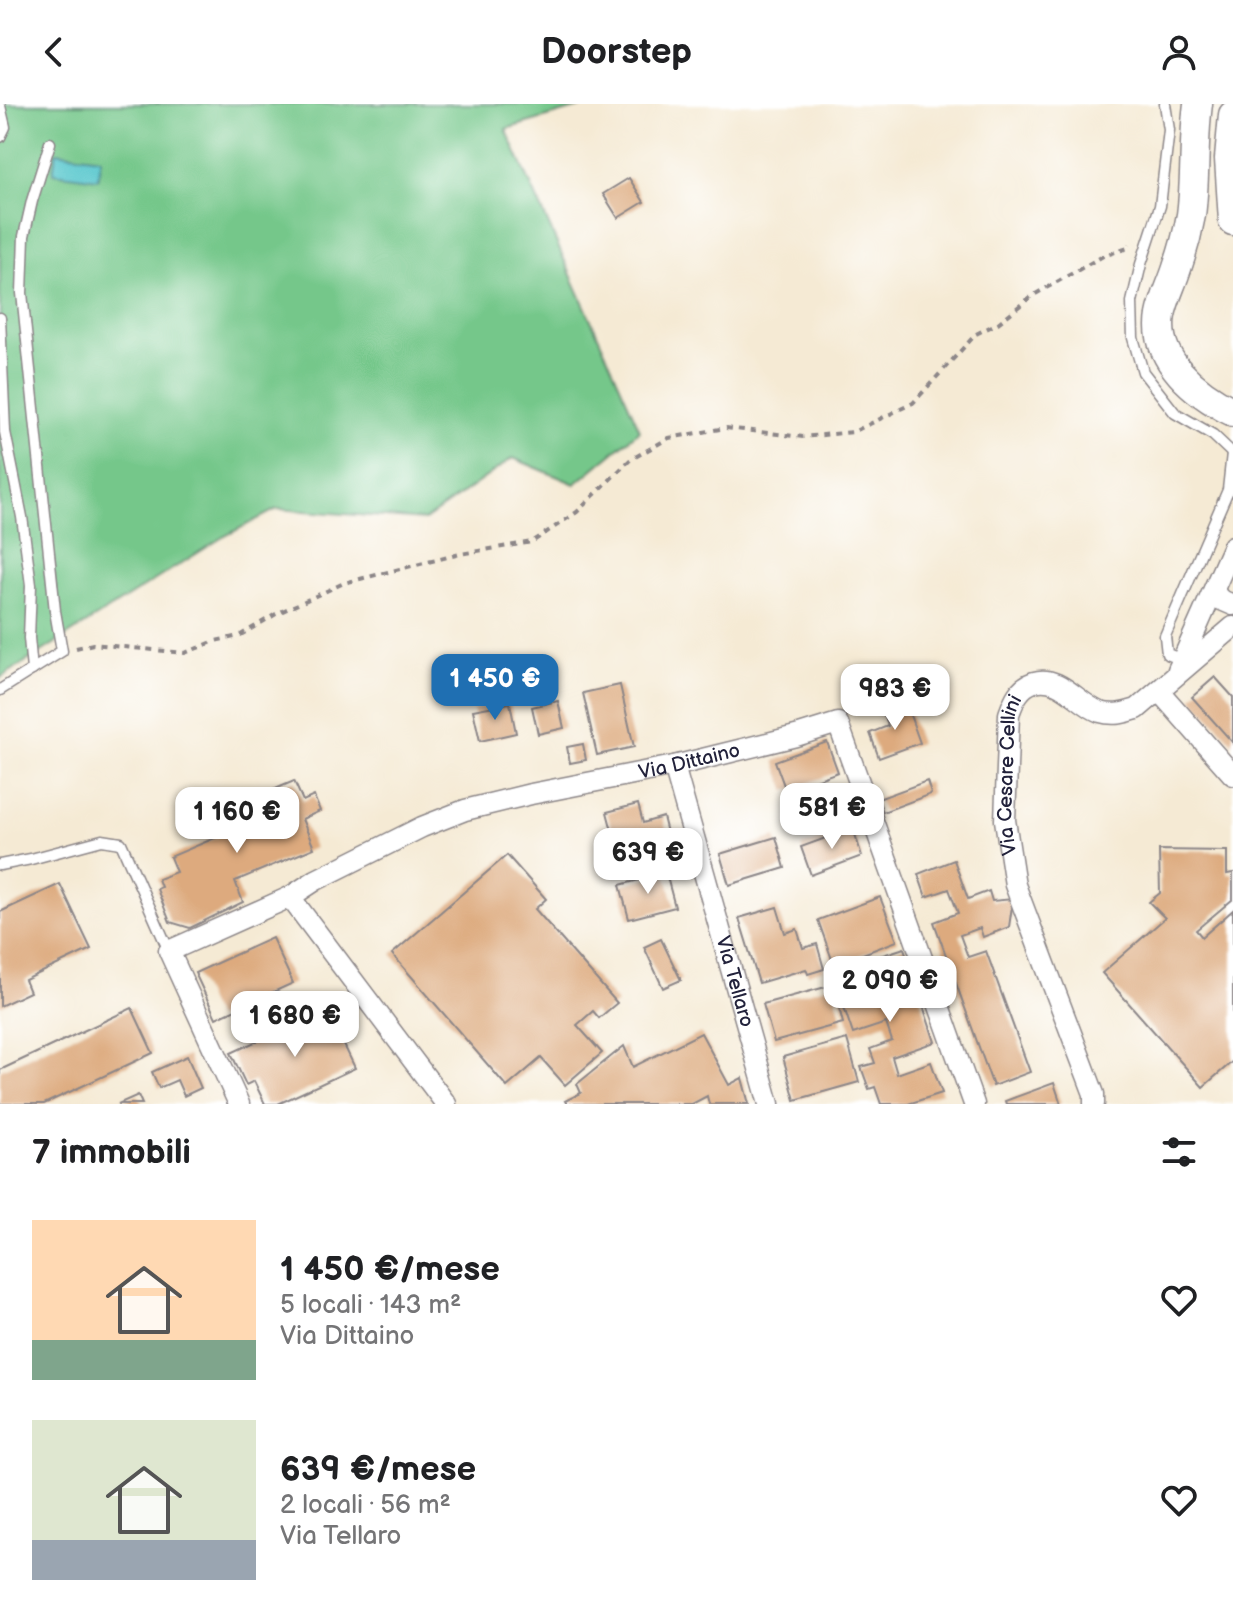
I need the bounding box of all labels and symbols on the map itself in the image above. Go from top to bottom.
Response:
pin: 1 450 € [421,654,569,722]
pin: 983 € [839,664,951,732]
street label: Via Cesare Cellini [993,691,1027,857]
street label: Via Dittaino [636,738,742,785]
pin: 581 € [776,783,888,851]
pin: 1 160 € [163,787,311,855]
pin: 639 € [592,828,704,896]
street label: Via Tellaro [710,933,759,1030]
pin: 2 090 € [816,956,964,1024]
pin: 1 680 € [221,991,369,1059]

